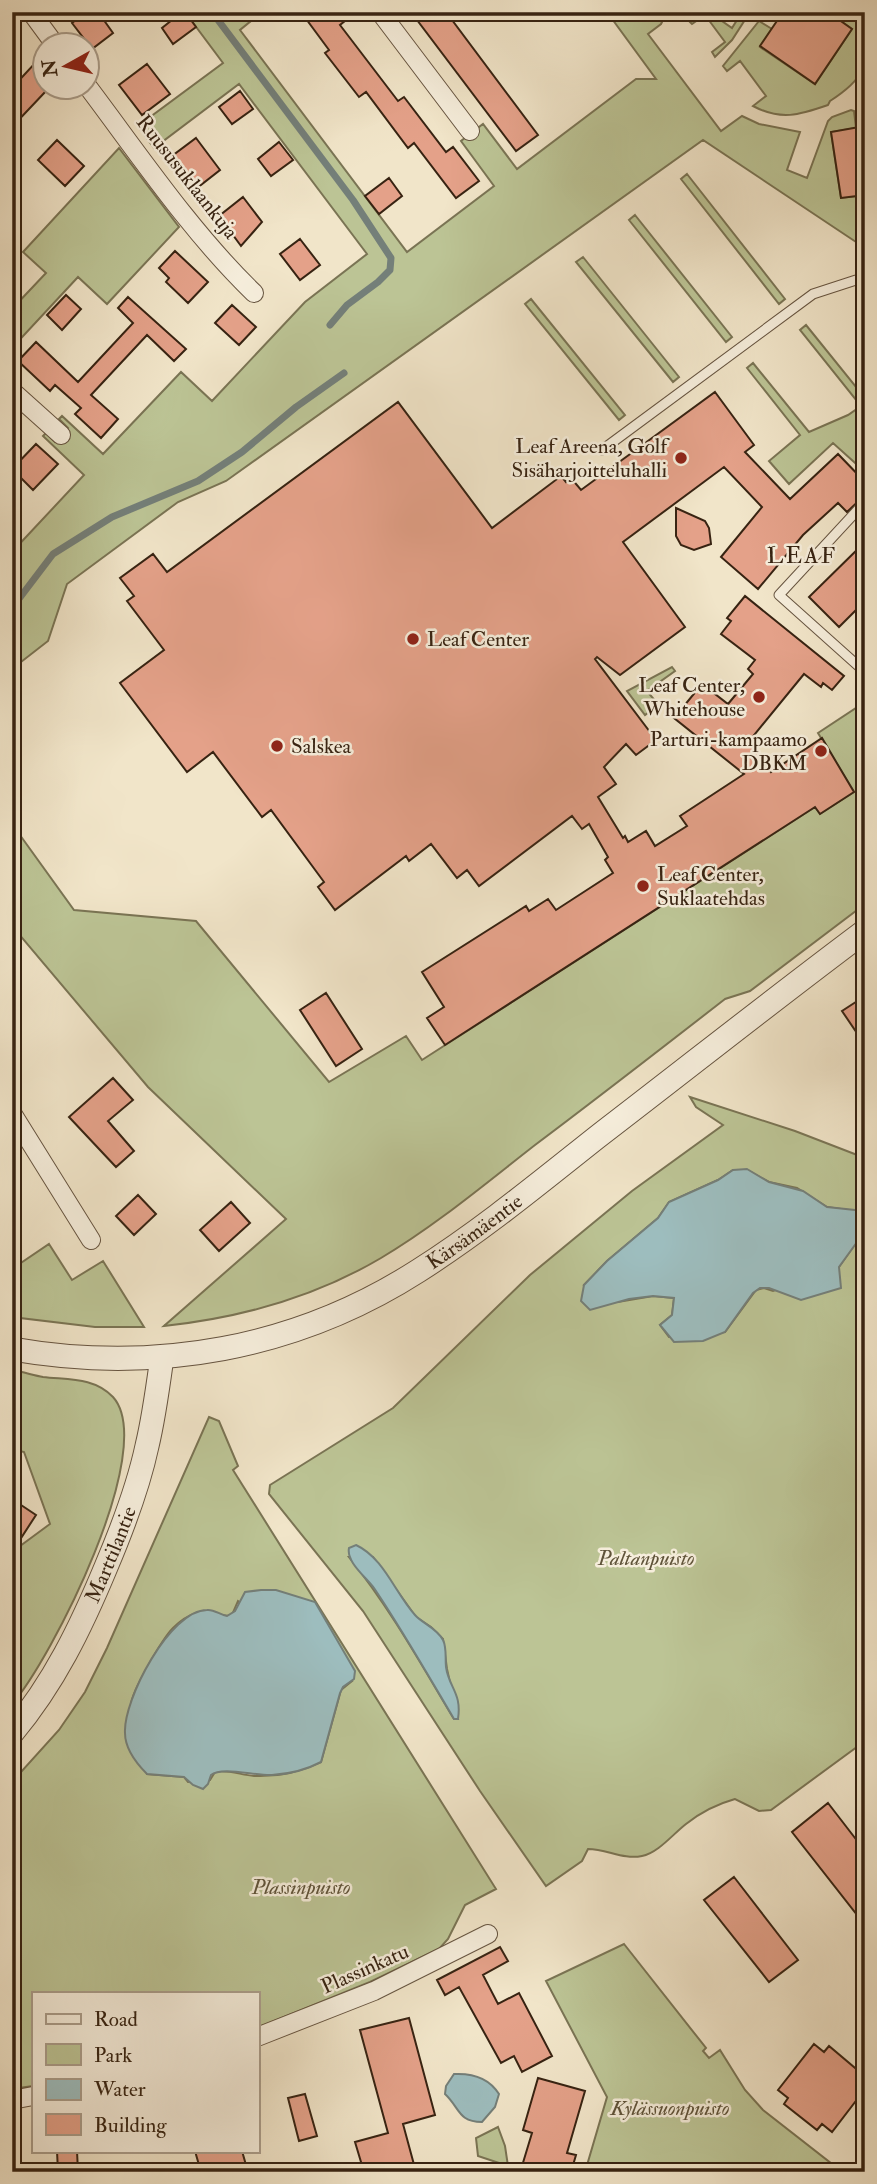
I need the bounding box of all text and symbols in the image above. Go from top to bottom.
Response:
north arrow [32,32,102,102]
text: N [37,57,63,79]
street label: Ruususuklaankuja [130,109,244,245]
place label: Leaf Areena, Golf Sisäharjoitteluhalli [512,433,670,484]
marker: Leaf Areena, Golf Sisäharjoitteluhalli [673,450,689,466]
district label: LEAF [767,541,837,570]
place label: Leaf Center [427,626,529,653]
marker: Leaf Center [405,631,421,647]
place label: Leaf Center, Whitehouse [638,672,745,723]
marker: Leaf Center, Whitehouse [751,689,767,705]
place label: Parturi-kampaamo DBKM [650,726,807,777]
place label: Salskea [291,733,351,760]
marker: Salskea [269,738,285,754]
marker: Parturi-kampaamo DBKM [813,743,829,759]
place label: Leaf Center, Suklaatehdas [657,861,765,912]
marker: Leaf Center, Suklaatehdas [635,878,651,894]
street label: Kärsämäentie [421,1188,528,1275]
street label: Marttilantie [79,1502,142,1607]
park label: Paltanpuisto [597,1545,694,1572]
park label: Plassinpuisto [250,1874,351,1901]
street label: Plassinkatu [317,1938,413,2000]
legend [32,1992,259,2152]
text: Road [94,2006,139,2033]
text: Park [94,2042,132,2069]
text: Water [93,2076,146,2103]
park label: Kylässuonpuisto [609,2095,730,2122]
text: Building [94,2112,167,2139]

